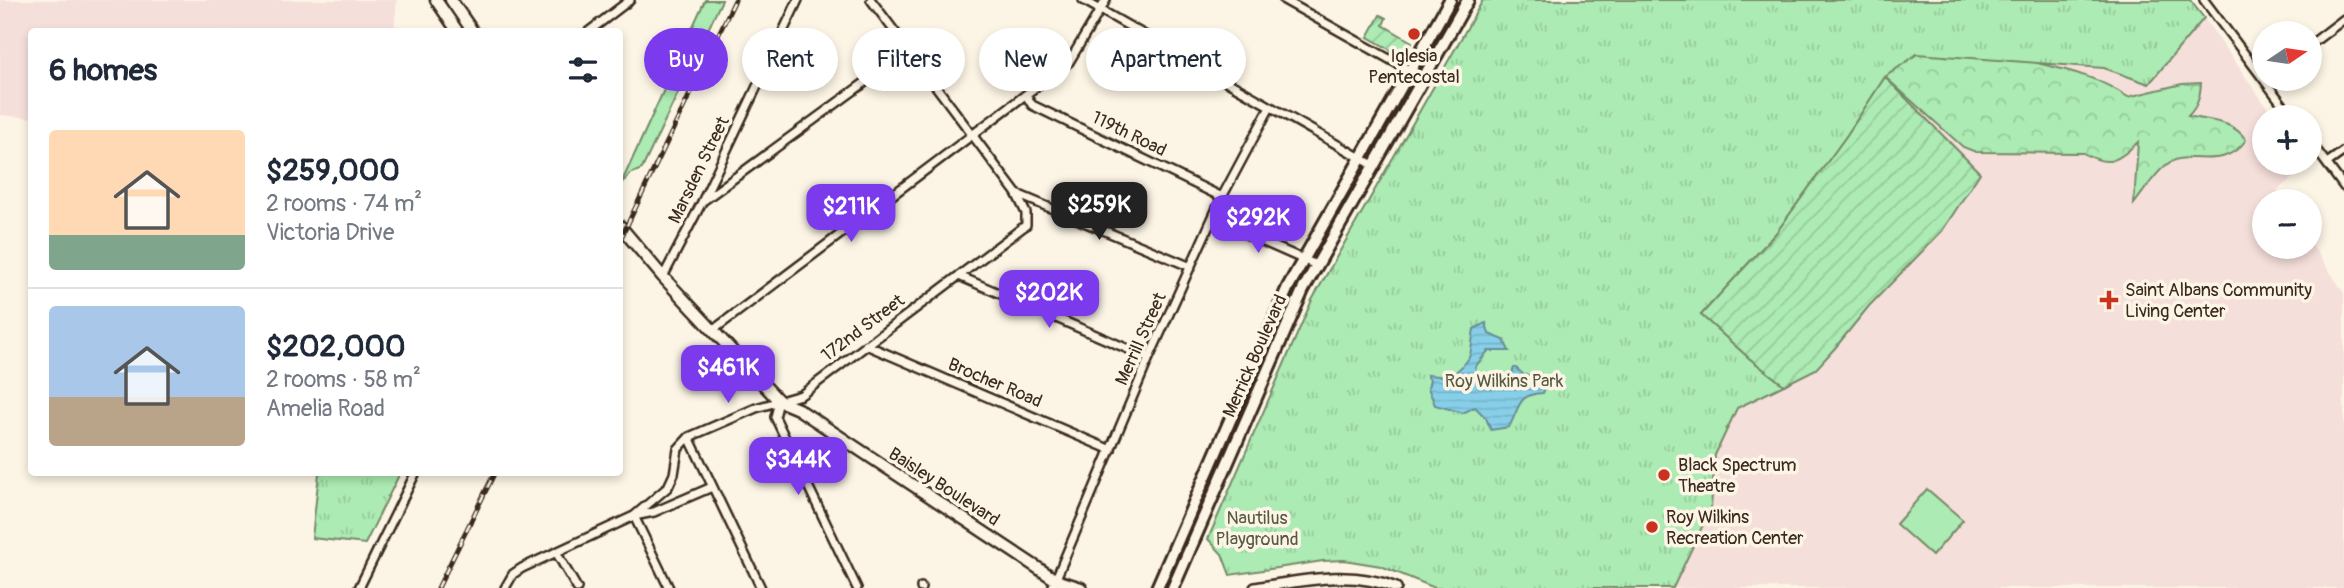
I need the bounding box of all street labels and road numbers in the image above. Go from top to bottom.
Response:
street label: 119th Road [1088,106,1170,162]
street label: Marsden Street [663,112,735,227]
street label: Merrill Street [1110,288,1172,389]
street label: 172nd Street [817,289,910,367]
street label: Merrick Boulevard [1218,291,1292,421]
street label: Brocher Road [944,353,1046,413]
street label: Baisley Boulevard [884,443,1004,531]

